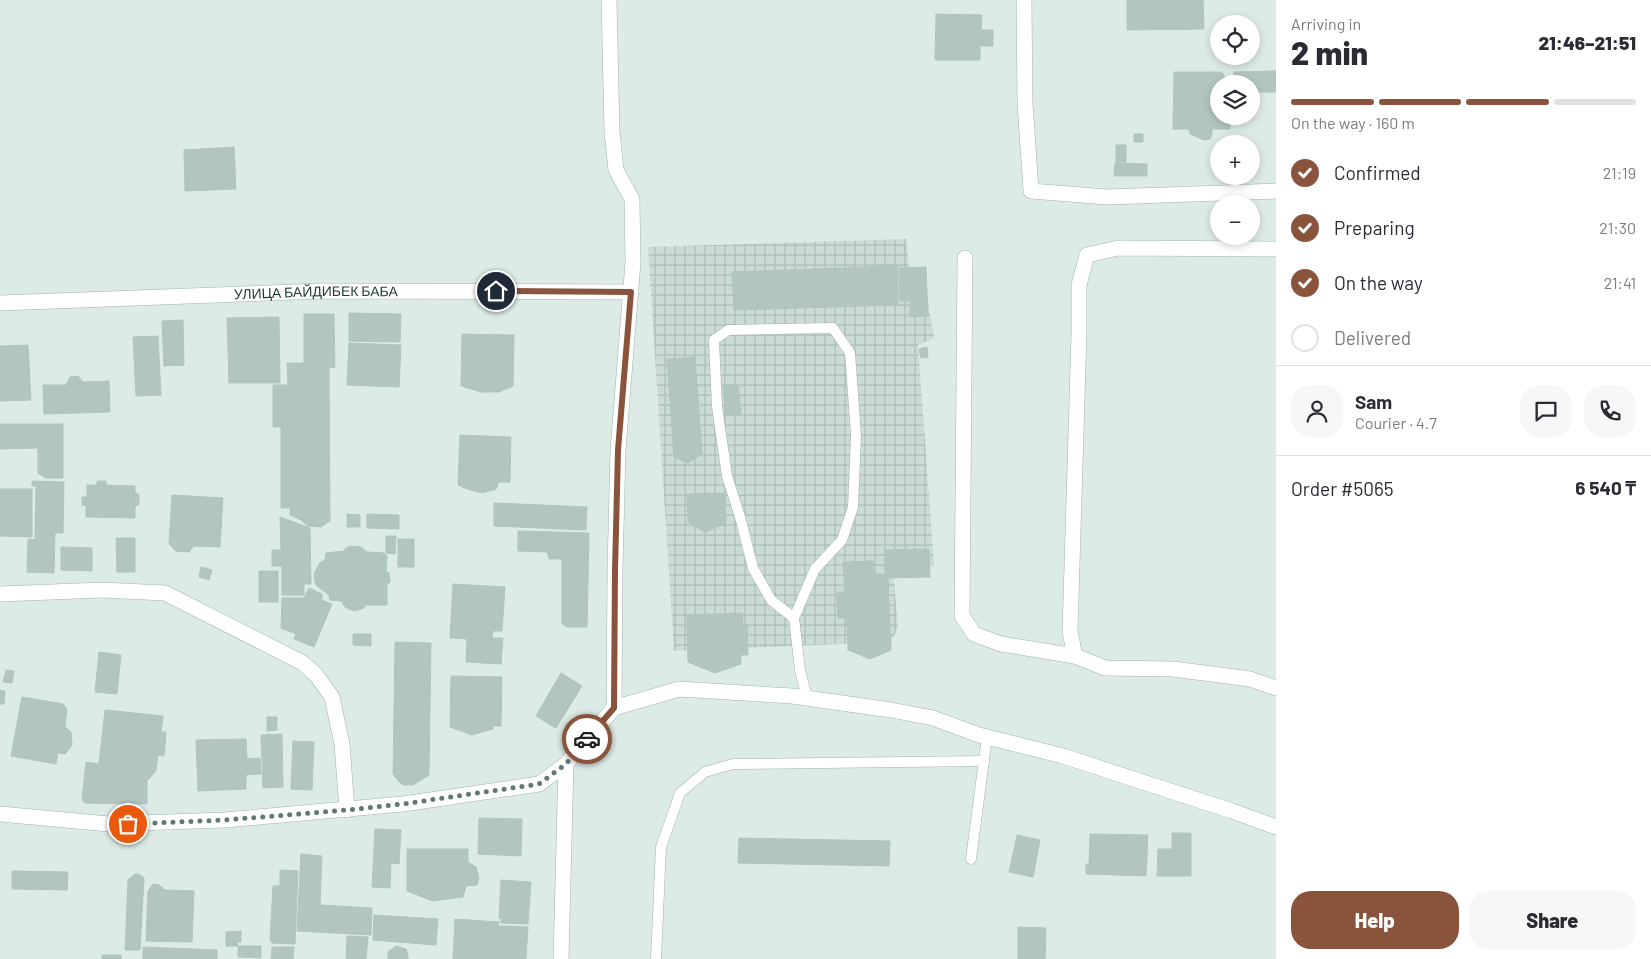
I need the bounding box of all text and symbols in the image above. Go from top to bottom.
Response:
text: Arriving in [1291,14,1361,33]
map controls [1210,15,1260,245]
button: locate [1210,15,1260,65]
text: 21:46–21:51 [1538,31,1636,54]
text: 2 min [1291,33,1368,71]
button: layers [1210,75,1260,125]
text: On the way · 160 m [1291,113,1415,132]
button: + [1210,135,1260,185]
icon: check [1291,159,1319,187]
text: Confirmed [1334,161,1421,184]
text: 21:19 [1603,163,1636,182]
button: − [1210,195,1260,245]
icon: check [1291,214,1319,242]
text: Preparing [1334,216,1415,239]
text: 21:30 [1599,218,1636,237]
icon: check [1291,269,1319,297]
pin [475,270,517,312]
text: On the way [1334,271,1423,294]
text: 21:41 [1604,273,1636,292]
icon: home [482,277,510,305]
street label: УЛИЦА БАЙДИБЕК БАБА [233,282,398,302]
text: Delivered [1334,326,1411,349]
button: person [1291,385,1343,437]
button: chat [1520,385,1572,437]
button: phone [1584,385,1636,437]
text: Sam [1355,390,1392,413]
text: Courier · 4.7 [1355,413,1437,432]
text: 6 540 ₸ [1575,476,1636,499]
text: Order #5065 [1291,477,1393,500]
courier [562,714,612,764]
icon: car [573,725,601,753]
pin [107,803,149,845]
icon: bag [114,810,142,838]
button: Help [1291,891,1459,949]
button: Share [1469,891,1636,949]

